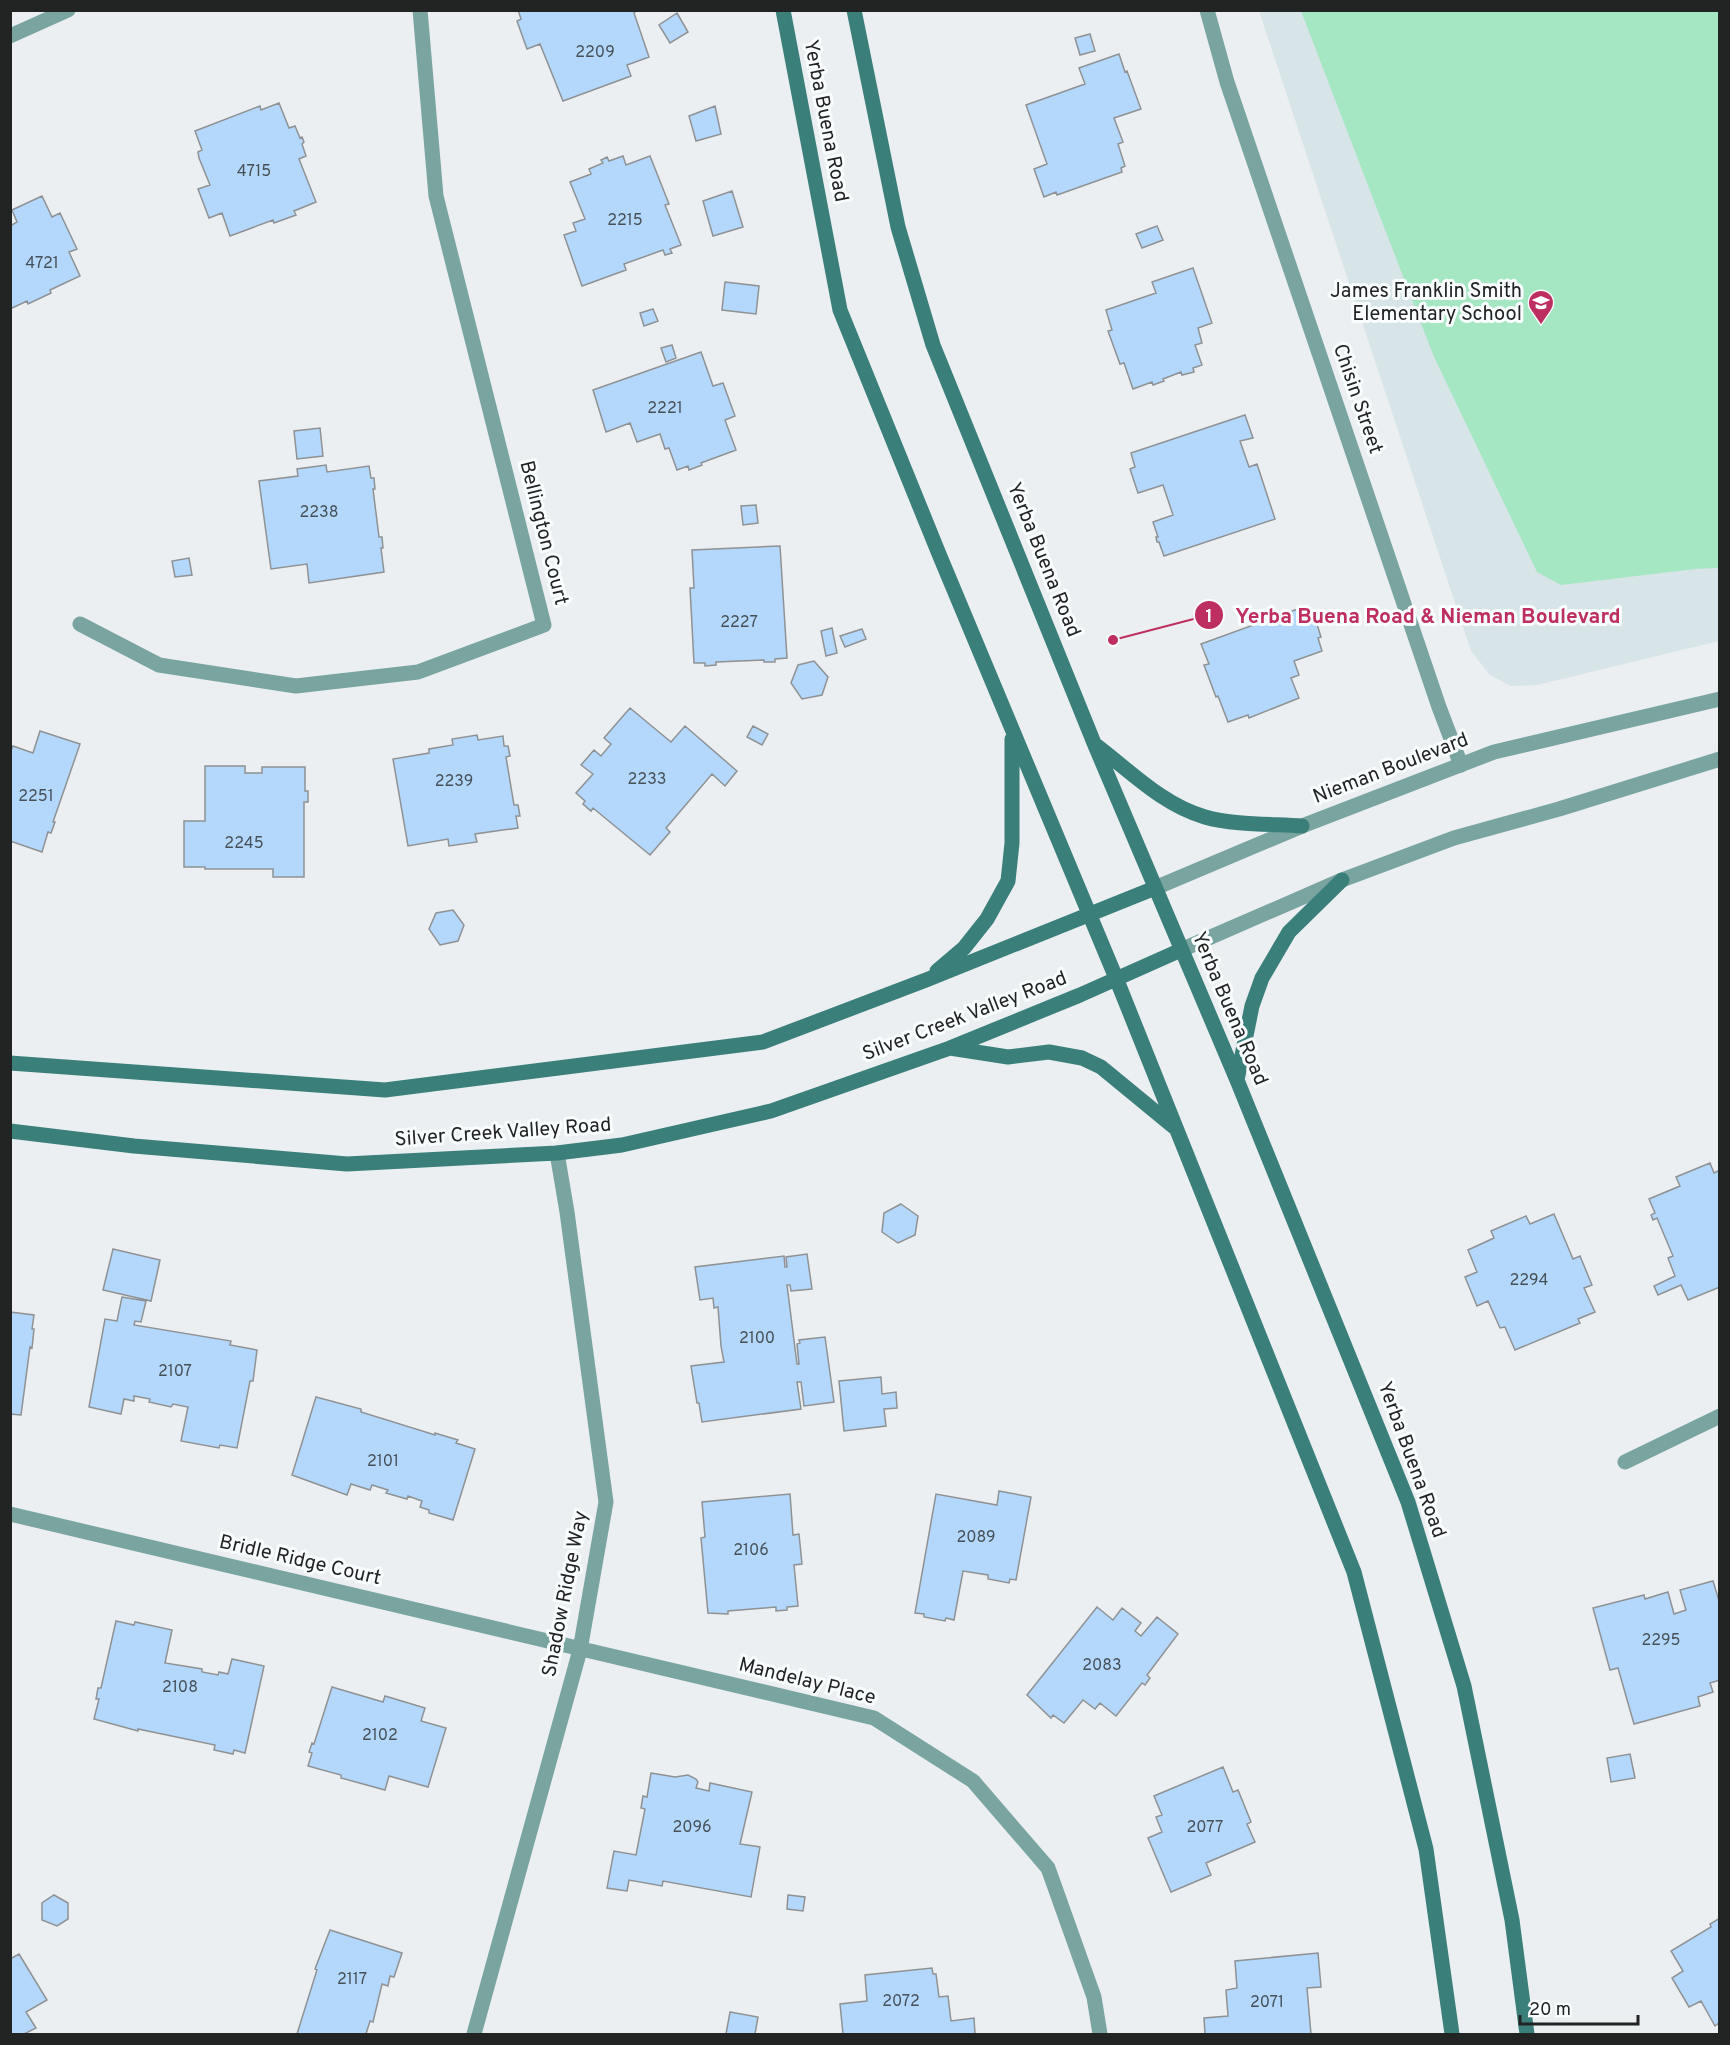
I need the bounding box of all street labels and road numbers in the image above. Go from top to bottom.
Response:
street label: Yerba Buena Road [797,38,853,204]
street label: Chisin Street [1326,341,1388,457]
street label: Bellington Court [512,458,574,608]
street label: Yerba Buena Road [1000,479,1086,641]
street label: Nieman Boulevard [1310,727,1472,811]
street label: Yerba Buena Road [1185,928,1273,1090]
street label: Silver Creek Valley Road [859,966,1071,1068]
street label: Silver Creek Valley Road [394,1112,612,1154]
street label: Yerba Buena Road [1371,1378,1451,1542]
street label: Shadow Ridge Way [537,1509,595,1679]
street label: Bridle Ridge Court [217,1530,383,1592]
street label: Mandelay Place [736,1652,878,1712]

